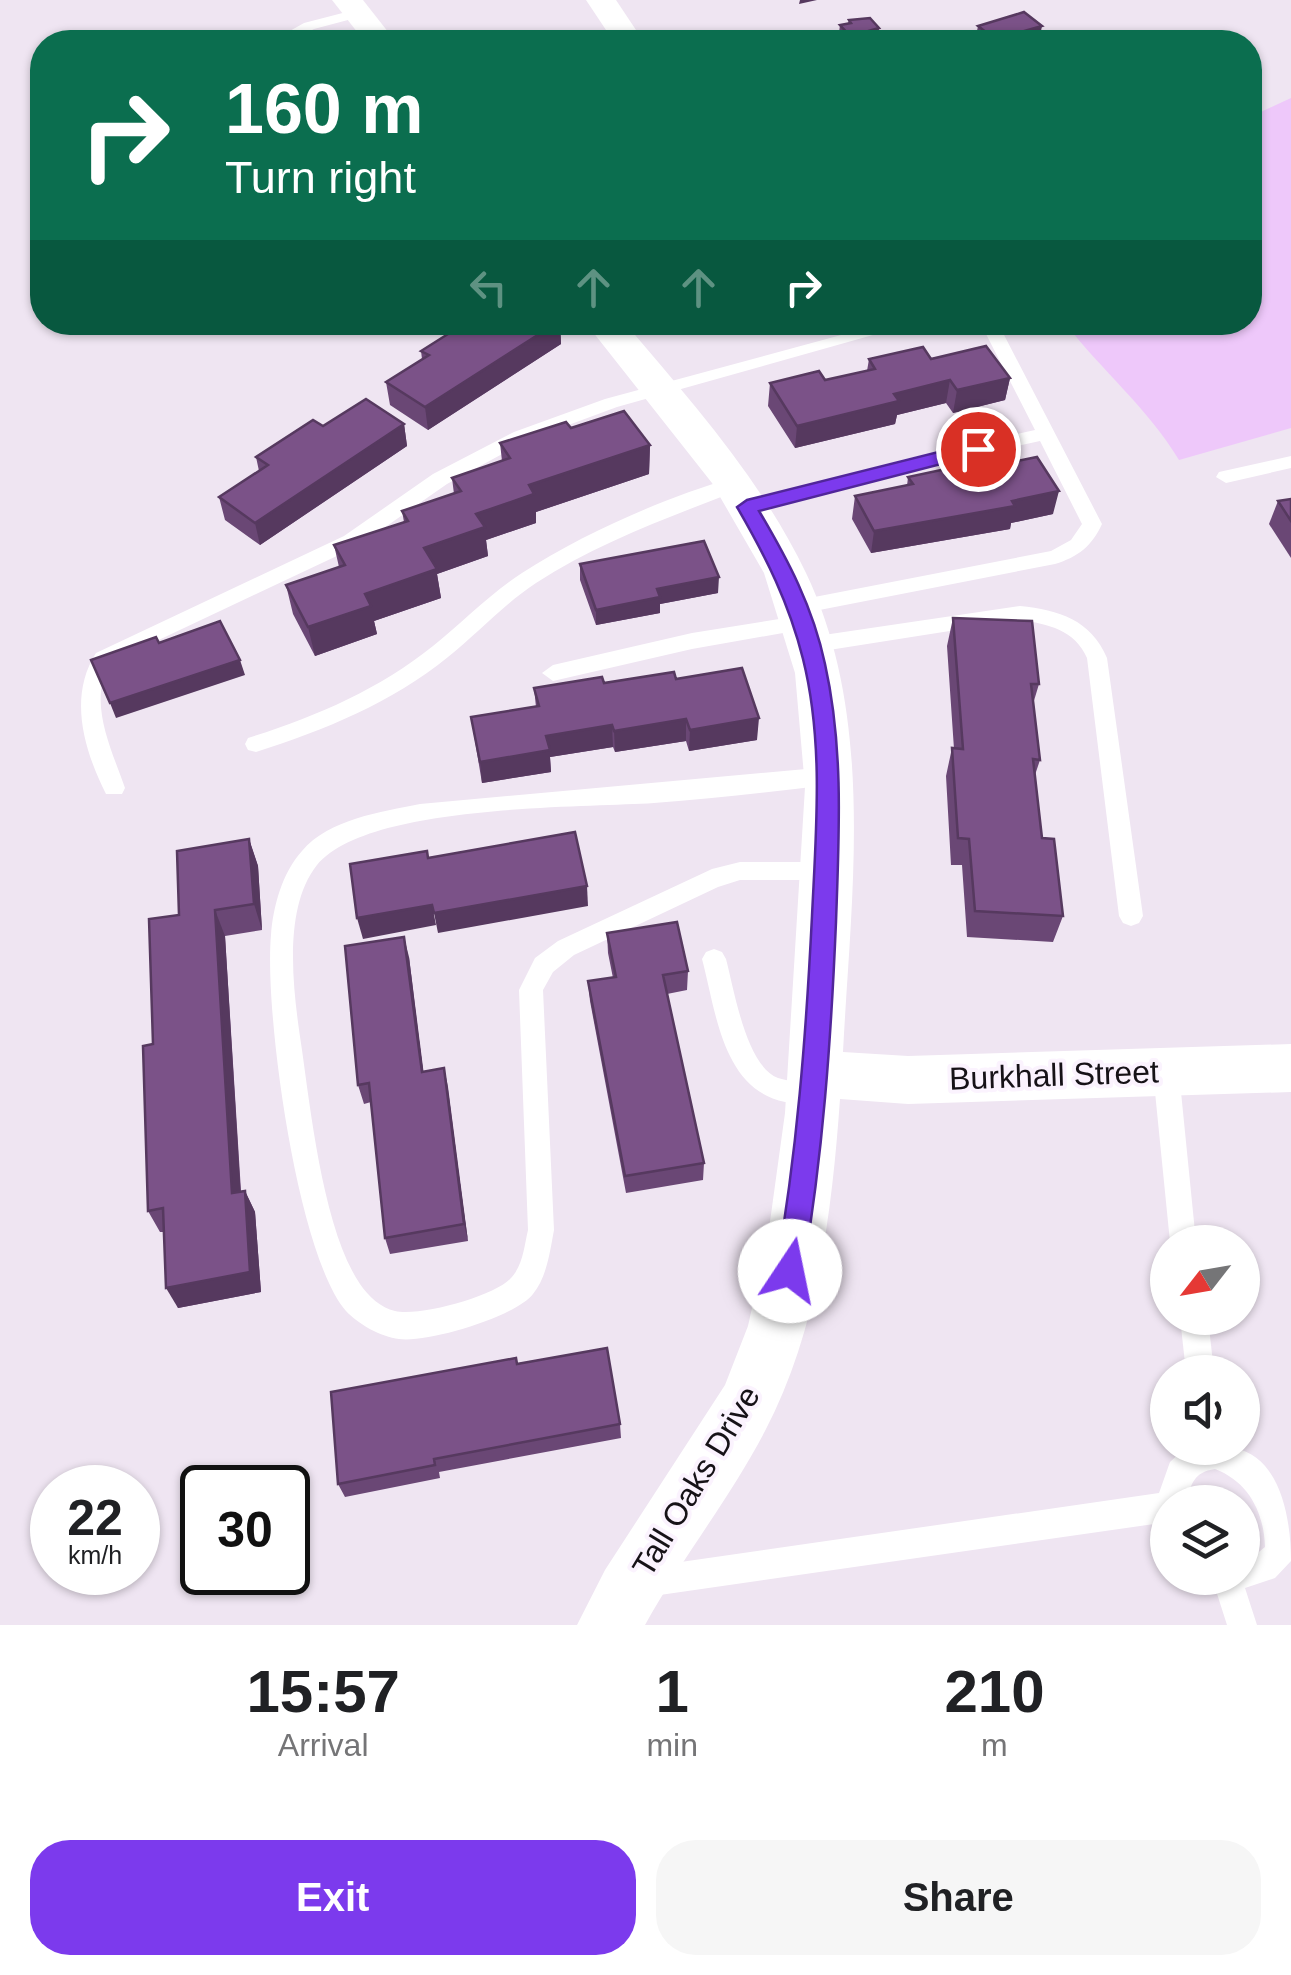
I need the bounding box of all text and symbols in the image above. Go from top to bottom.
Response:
icon: right [60,70,190,200]
text: 160 m [225,70,423,148]
text: Turn right [225,152,416,203]
icon: left [461,260,516,315]
icon: ahead [566,260,621,315]
icon: ahead [671,260,726,315]
icon: right [776,260,831,315]
pin [936,407,1021,492]
icon: arrive [951,422,1006,477]
street label: Burkhall Street [948,1053,1160,1097]
position arrow [738,1219,842,1323]
north arrow [1150,1225,1260,1335]
map controls [1150,1225,1260,1595]
button: sound [1150,1355,1260,1465]
street label: Tall Oaks Drive [625,1380,767,1582]
speed limit sign: 30 [180,1465,310,1595]
button: layers [1150,1485,1260,1595]
text: 22 [67,1490,123,1546]
text: km/h [68,1541,122,1569]
text: 15:57 [246,1658,400,1725]
text: 1 [655,1658,689,1725]
text: 210 [944,1658,1045,1725]
text: Arrival [278,1727,369,1763]
text: min [646,1727,698,1763]
text: m [981,1727,1008,1763]
button: Exit [30,1840,636,1955]
button: Share [656,1840,1261,1955]

